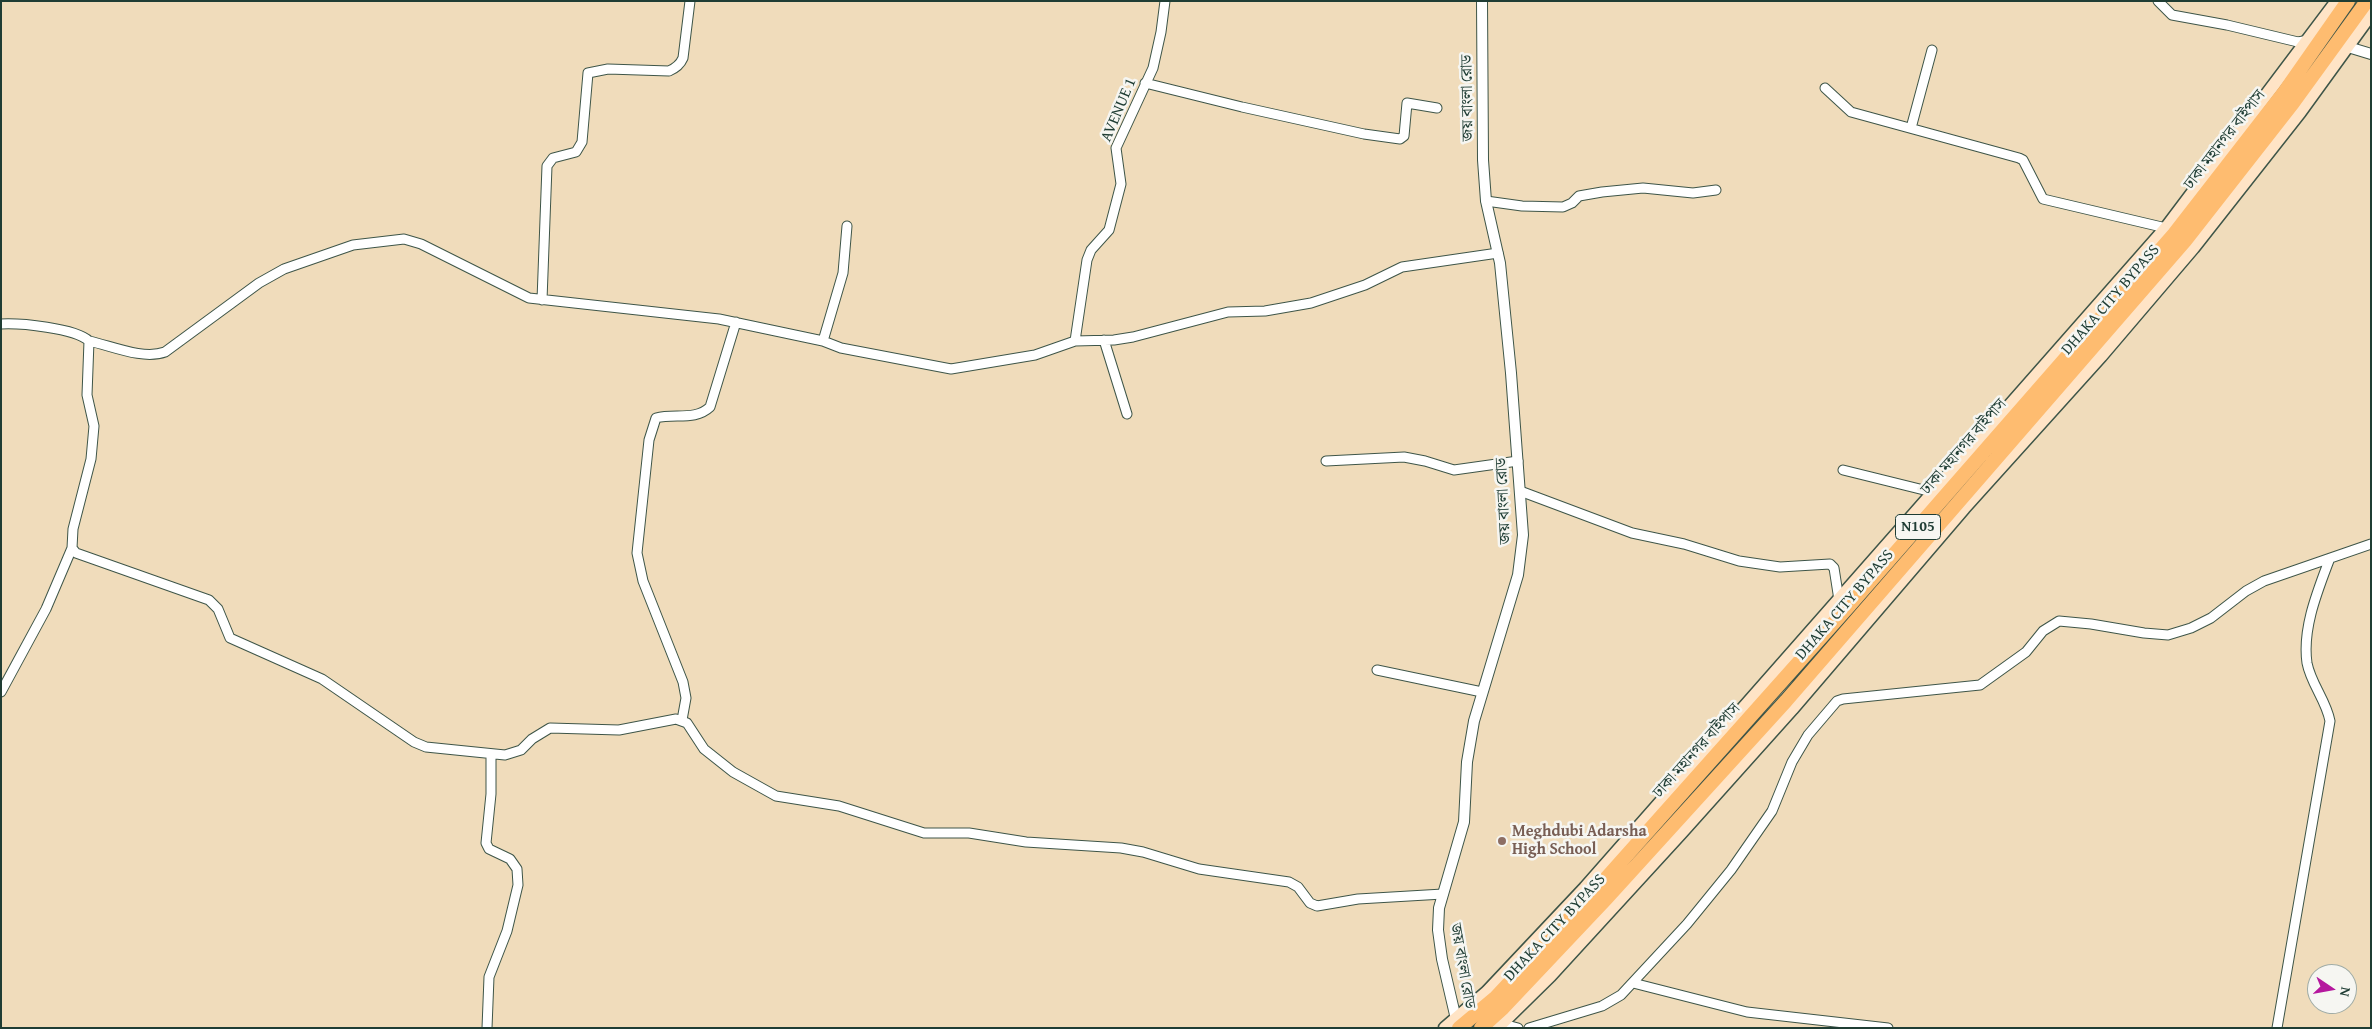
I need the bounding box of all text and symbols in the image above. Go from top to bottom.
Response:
street label: জয় বাংলা রোড [1458,55,1478,141]
street label: AVENUE 1 [1097,75,1141,145]
street label: ঢাকা মহানগর বাইপাস [2180,87,2270,193]
street label: DHAKA CITY BYPASS [2058,241,2164,359]
street label: ঢাকা মহানগর বাইপাস [1917,395,2011,499]
street label: জয় বাংলা রোড [1492,457,1516,545]
road number: N105 [1896,514,1940,540]
street label: DHAKA CITY BYPASS [1792,546,1898,664]
street label: ঢাকা মহানগর বাইপাস [1649,700,1745,802]
place label: Meghdubi Adarsha High School [1512,822,1647,860]
marker: Meghdubi Adarsha High School [1496,835,1508,847]
street label: DHAKA CITY BYPASS [1500,870,1610,986]
street label: জয় বাংলা রোড [1445,922,1479,1010]
north arrow [2307,964,2357,1014]
text: N [2335,985,2356,999]

